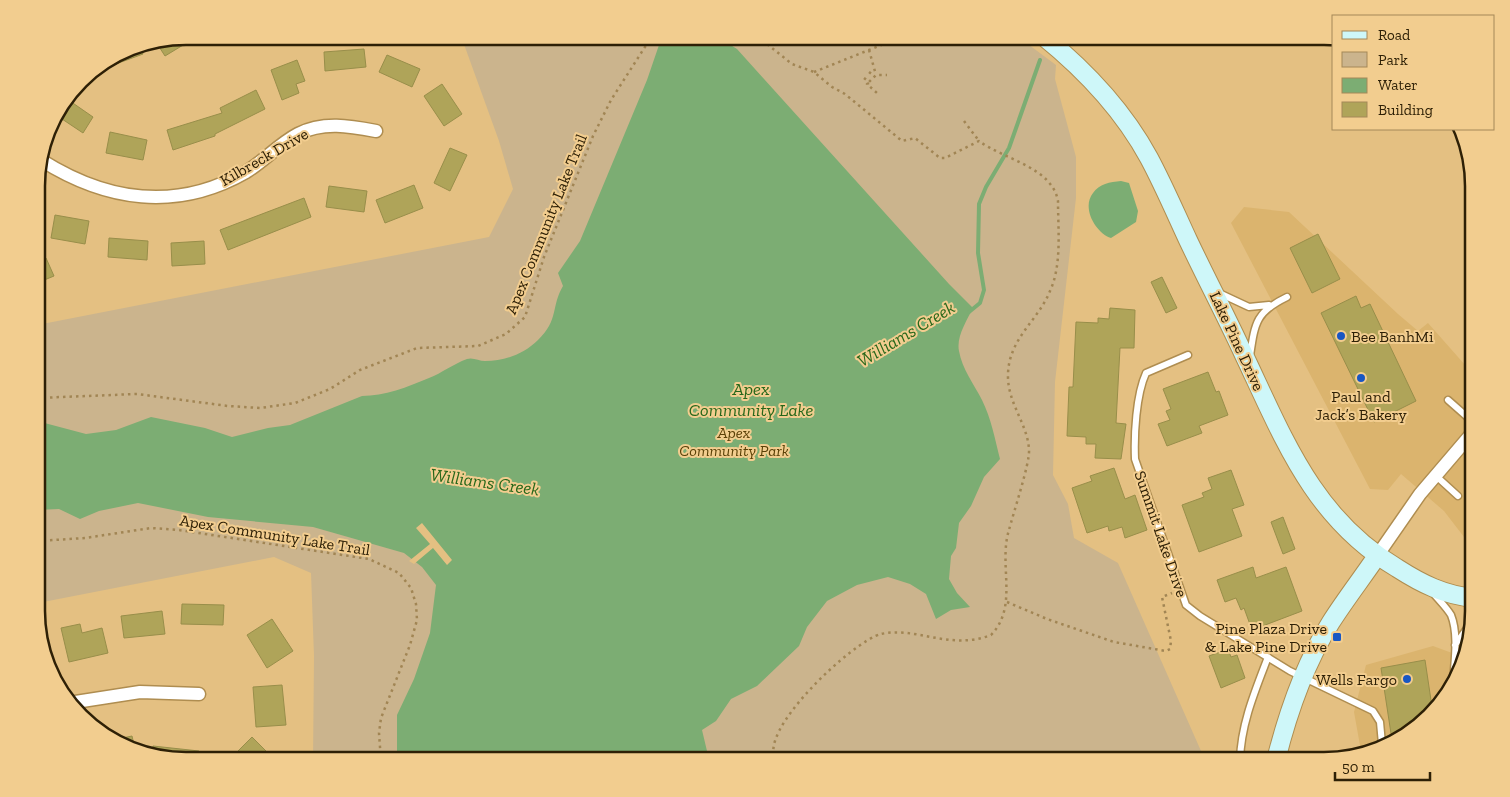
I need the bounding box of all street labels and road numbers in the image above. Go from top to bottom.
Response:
street label: Kilbreck Drive [216,124,312,190]
street label: Apex Community Lake Trail [501,131,591,317]
street label: Lake Pine Drive [1206,288,1268,394]
street label: Summit Lake Drive [1130,468,1192,600]
street label: Apex Community Lake Trail [178,511,372,559]

